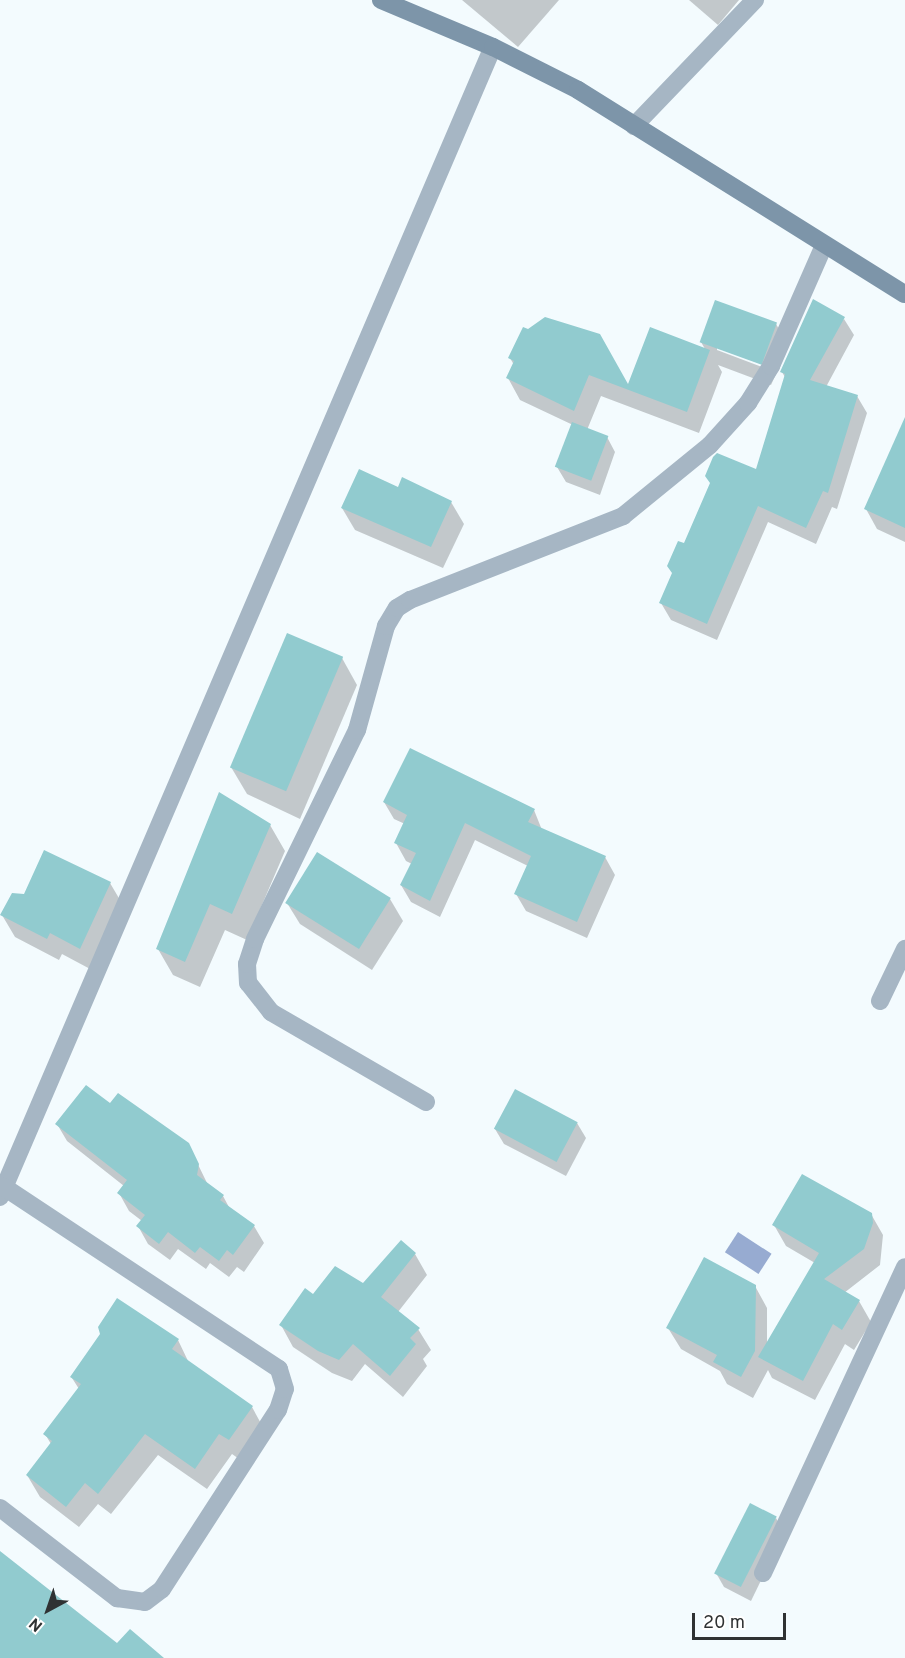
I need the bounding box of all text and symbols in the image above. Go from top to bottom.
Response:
north arrow [18,1580,78,1640]
scale bar [695,1601,790,1639]
text: N [26,1612,47,1635]
text: 20 m [703,1612,745,1635]

